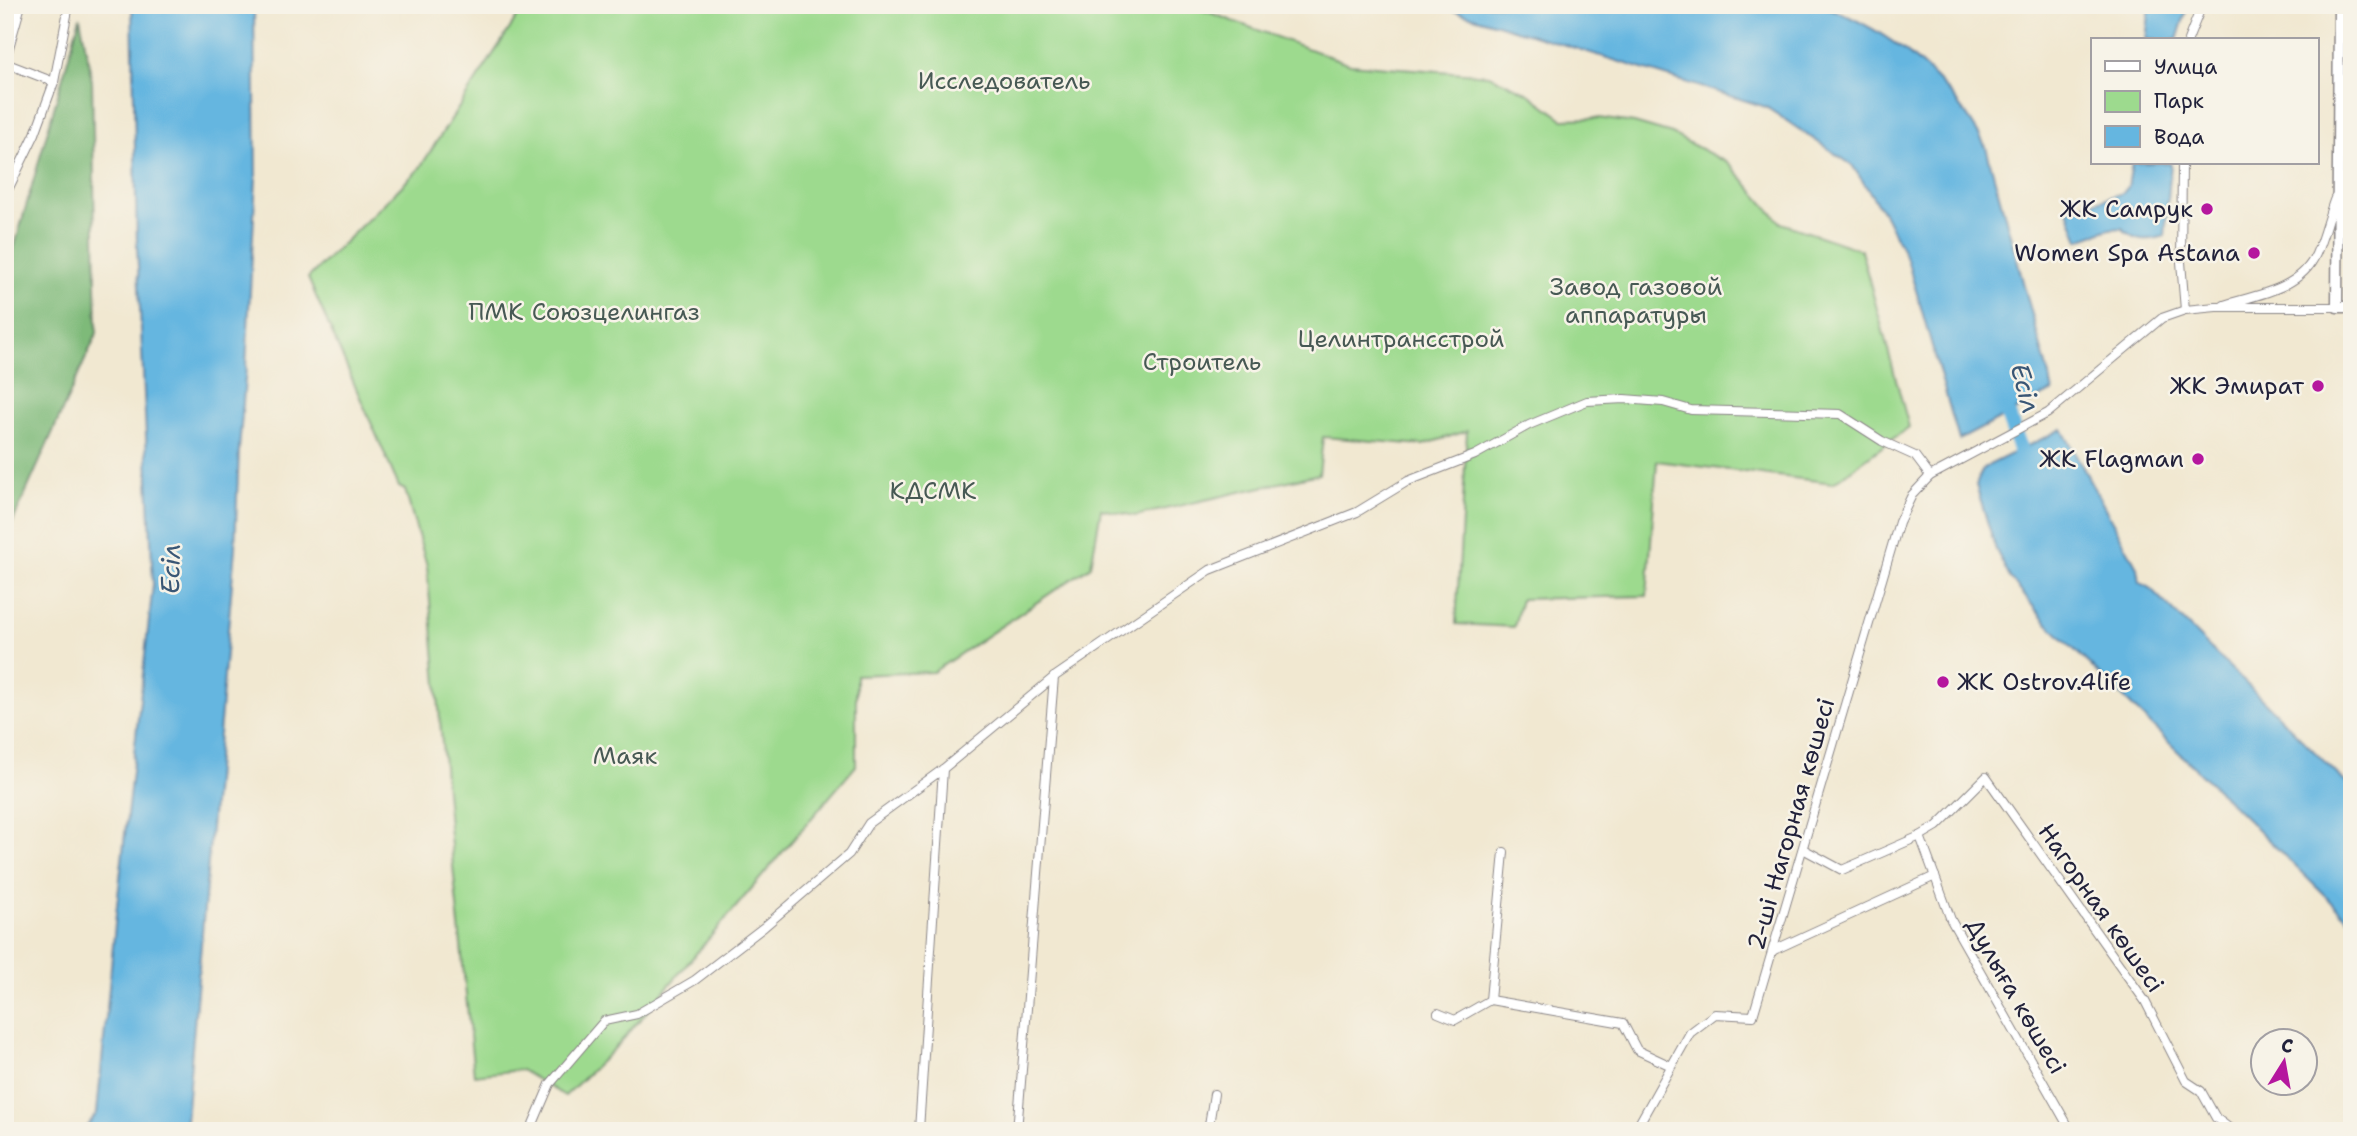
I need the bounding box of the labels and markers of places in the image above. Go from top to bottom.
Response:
place label: ЖК Самрук [2060,193,2193,225]
marker: ЖК Самрук [2199,201,2215,217]
place label: Women Spa Astana [2014,237,2240,269]
marker: Women Spa Astana [2246,245,2262,261]
place label: ЖК Эмират [2170,370,2305,402]
marker: ЖК Эмират [2310,378,2326,394]
place label: ЖК Flagman [2039,443,2184,475]
marker: ЖК Flagman [2190,451,2206,467]
place label: ЖК Ostrov.4life [1957,666,2131,698]
marker: ЖК Ostrov.4life [1935,674,1951,690]

